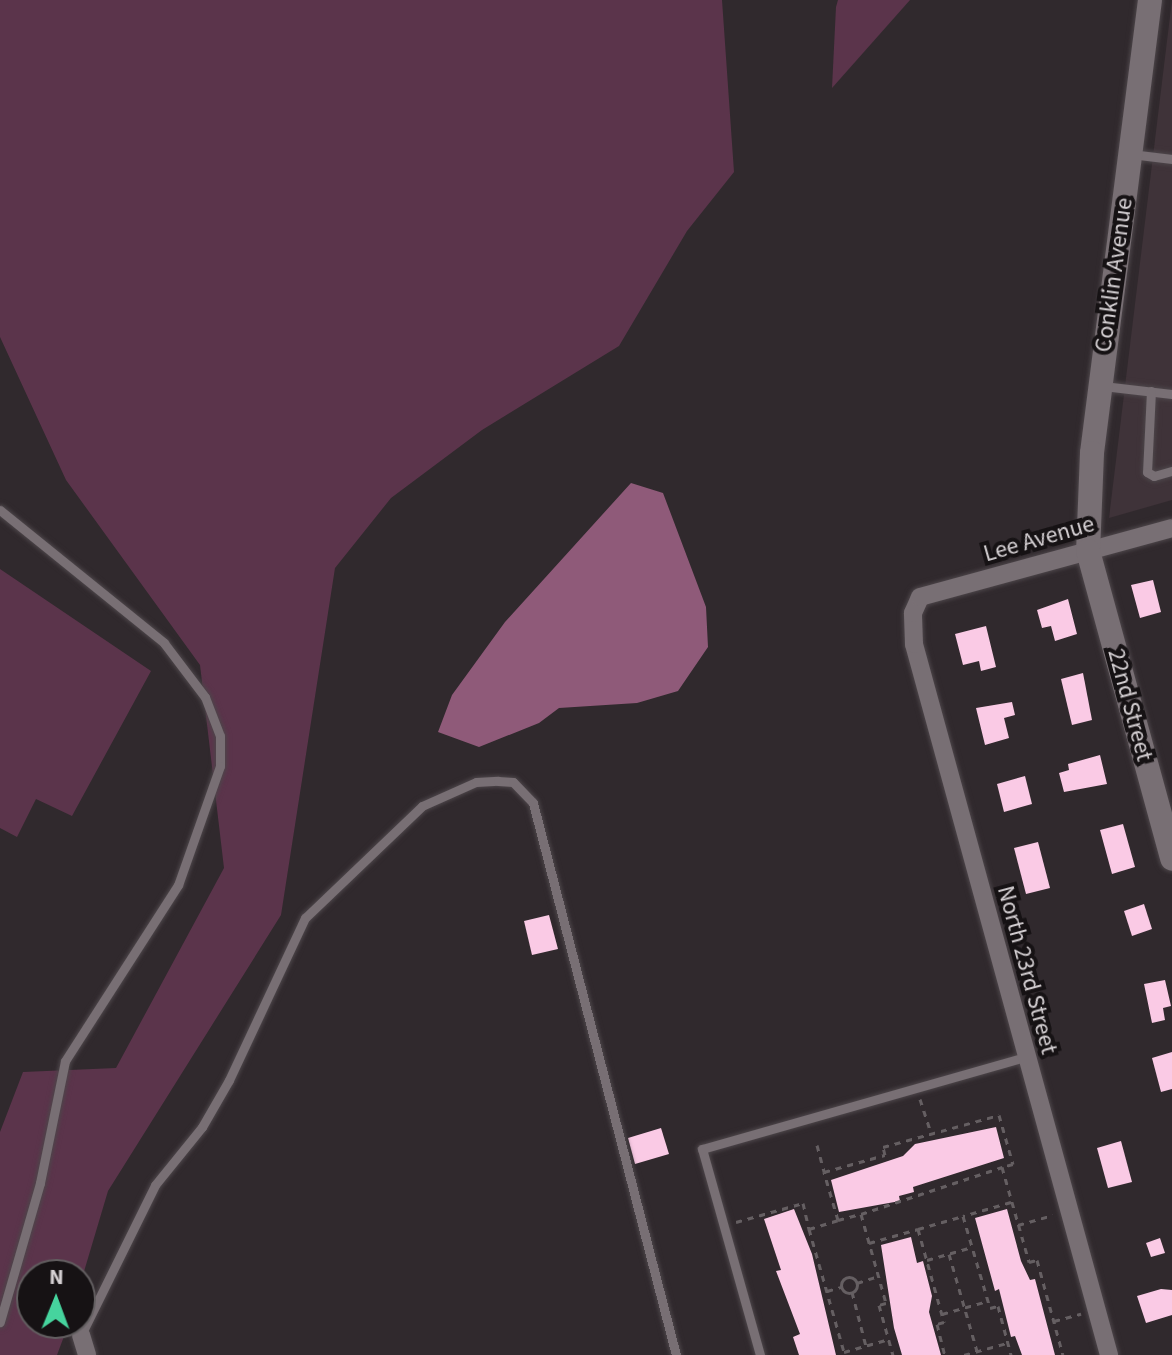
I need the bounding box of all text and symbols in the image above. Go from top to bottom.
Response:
street label: Conklin Avenue [1089,196,1139,354]
street label: Lee Avenue [980,509,1098,569]
street label: 22nd Street [1101,646,1159,764]
street label: North 23rd Street [991,883,1063,1057]
north arrow [16,1259,96,1339]
text: N [49,1261,64,1293]

